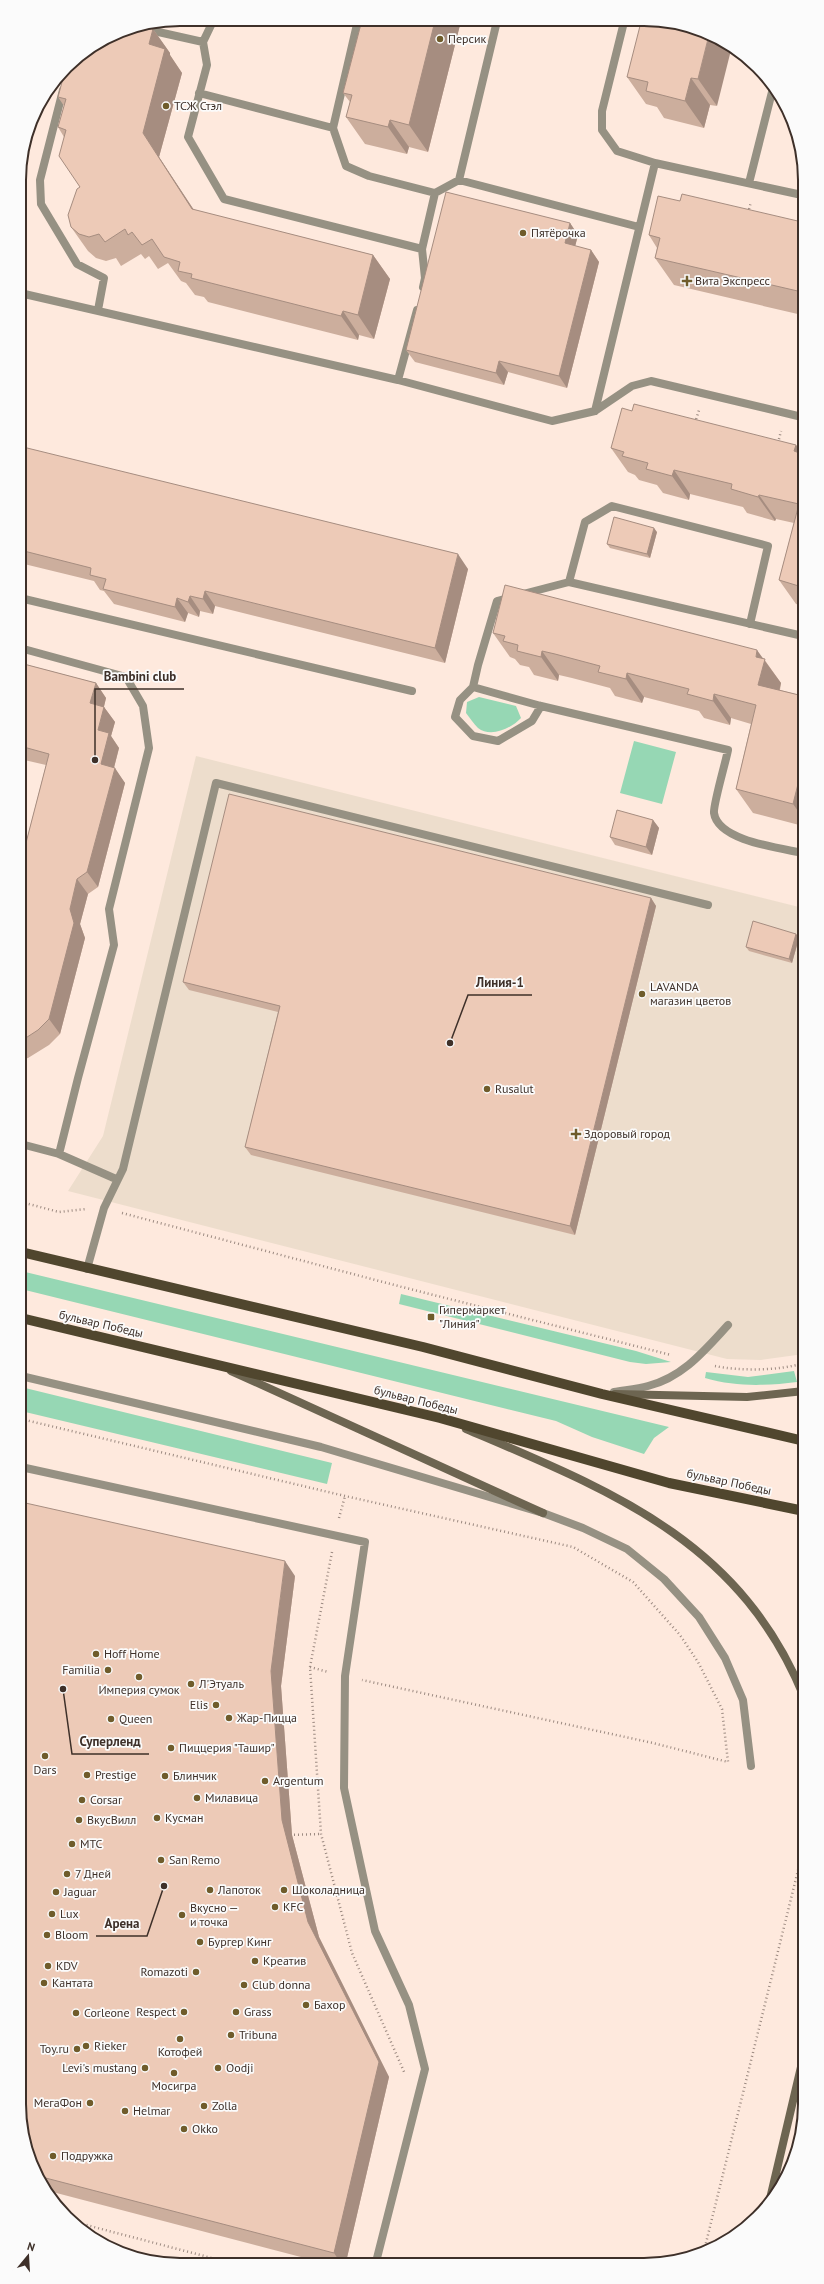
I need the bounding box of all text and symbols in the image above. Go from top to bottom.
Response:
place label: Персик [448,31,486,46]
marker: Персик [435,34,445,44]
place label: ТСЖ Стэл [174,98,222,113]
marker: ТСЖ Стэл [161,101,171,111]
place label: Пятёрочка [531,225,586,240]
marker: Пятёрочка [518,228,528,238]
place label: Вита Экспресс [695,273,770,288]
marker: Вита Экспресс [682,276,692,286]
callout: Bambini club [95,664,184,689]
text: Bambini club [104,668,176,685]
callout: Линия-1 [468,970,532,995]
text: Линия-1 [475,974,524,991]
place label: LAVANDA магазин цветов [650,979,731,1008]
marker: LAVANDA магазин цветов [637,989,647,999]
place label: Rusalut [495,1081,534,1096]
marker: Rusalut [482,1084,492,1094]
place label: Здоровый город [584,1126,671,1141]
marker: Здоровый город [571,1129,581,1139]
place label: Гипермаркет "Линия" [439,1302,505,1331]
street label: бульвар Победы [58,1307,145,1340]
marker: Гипермаркет "Линия" [426,1312,436,1322]
street label: бульвар Победы [373,1382,460,1417]
street label: бульвар Победы [685,1465,773,1498]
place label: Hoff Home [104,1646,160,1661]
marker: Hoff Home [91,1649,101,1659]
place label: Familia [62,1662,100,1677]
marker: Familia [103,1665,113,1675]
marker: Империя сумок [134,1672,144,1682]
place label: Л'Этуаль [198,1676,244,1691]
marker: Л'Этуаль [186,1679,196,1689]
place label: Империя сумок [98,1682,180,1697]
place label: Elis [190,1697,208,1712]
marker: Elis [211,1700,221,1710]
place label: Жар-Пицца [236,1710,297,1725]
place label: Queen [119,1711,152,1726]
marker: Жар-Пицца [224,1713,234,1723]
marker: Queen [106,1714,116,1724]
callout: Суперленд [72,1729,149,1754]
text: Суперленд [79,1733,141,1750]
place label: Пиццерия "Ташир" [179,1740,274,1755]
marker: Пиццерия "Ташир" [166,1743,176,1753]
marker: Dars [40,1751,50,1761]
place label: Dars [34,1762,56,1777]
place label: Prestige [95,1767,136,1782]
place label: Блинчик [173,1768,217,1783]
marker: Prestige [82,1770,92,1780]
marker: Блинчик [160,1771,170,1781]
place label: Argentum [273,1773,323,1788]
marker: Argentum [260,1776,270,1786]
place label: Милавица [205,1790,258,1805]
place label: Corsar [90,1792,122,1807]
marker: Милавица [192,1793,202,1803]
marker: Corsar [77,1795,87,1805]
place label: Кусман [165,1810,203,1825]
place label: ВкусВилл [87,1812,136,1827]
marker: Кусман [152,1813,162,1823]
marker: ВкусВилл [74,1815,84,1825]
place label: МТС [80,1836,103,1851]
marker: МТС [67,1839,77,1849]
place label: San Remo [169,1852,220,1867]
marker: San Remo [156,1855,166,1865]
place label: 7 Дней [75,1866,111,1881]
marker: 7 Дней [62,1869,72,1879]
place label: Лапоток [217,1882,261,1897]
place label: Шоколадница [292,1882,365,1897]
place label: Jaguar [63,1884,96,1899]
marker: Лапоток [205,1885,215,1895]
marker: Шоколадница [279,1885,289,1895]
marker: Jaguar [51,1887,61,1897]
place label: KFC [283,1899,304,1914]
place label: Вкусно — и точка [190,1900,239,1929]
marker: KFC [270,1902,280,1912]
place label: Lux [60,1906,79,1921]
marker: Lux [47,1909,57,1919]
marker: Вкусно — и точка [177,1910,187,1920]
callout: Арена [96,1911,147,1936]
text: Арена [105,1915,139,1932]
place label: Bloom [55,1927,88,1942]
marker: Bloom [42,1930,52,1940]
place label: Бургер Кинг [208,1934,272,1949]
marker: Бургер Кинг [195,1937,205,1947]
place label: Креатив [263,1953,306,1968]
marker: Креатив [250,1956,260,1966]
place label: KDV [56,1958,78,1973]
marker: KDV [43,1961,53,1971]
place label: Romazoti [140,1964,188,1979]
marker: Romazoti [191,1967,201,1977]
place label: Кантата [52,1975,93,1990]
place label: Club donna [252,1977,311,1992]
marker: Кантата [39,1978,49,1988]
marker: Club donna [239,1980,249,1990]
place label: Бахор [314,1997,345,2012]
marker: Бахор [301,2000,311,2010]
place label: Respect [136,2004,176,2019]
place label: Grass [244,2004,271,2019]
place label: Corleone [84,2005,130,2020]
marker: Respect [179,2007,189,2017]
marker: Grass [231,2007,241,2017]
marker: Corleone [71,2008,81,2018]
place label: Tribuna [239,2027,277,2042]
marker: Tribuna [226,2030,236,2040]
marker: Котофей [175,2034,185,2044]
place label: Rieker [94,2038,126,2053]
place label: Toy.ru [40,2041,69,2056]
marker: Rieker [81,2041,91,2051]
marker: Toy.ru [72,2044,82,2054]
place label: Котофей [158,2044,202,2059]
place label: Levi's mustang [62,2060,137,2075]
place label: Oodji [226,2060,254,2075]
marker: Levi's mustang [140,2063,150,2073]
marker: Oodji [213,2063,223,2073]
marker: Мосигра [169,2068,179,2078]
place label: Мосигра [152,2078,196,2093]
place label: МегаФон [34,2095,82,2110]
marker: МегаФон [85,2098,95,2108]
place label: Zolla [212,2098,237,2113]
marker: Zolla [199,2101,209,2111]
place label: Helmar [133,2103,170,2118]
marker: Helmar [120,2106,130,2116]
place label: Okko [192,2121,218,2136]
marker: Okko [179,2124,189,2134]
place label: Подружка [61,2148,113,2163]
marker: Подружка [48,2151,58,2161]
north arrow [8,2236,48,2276]
text: N [25,2239,37,2254]

